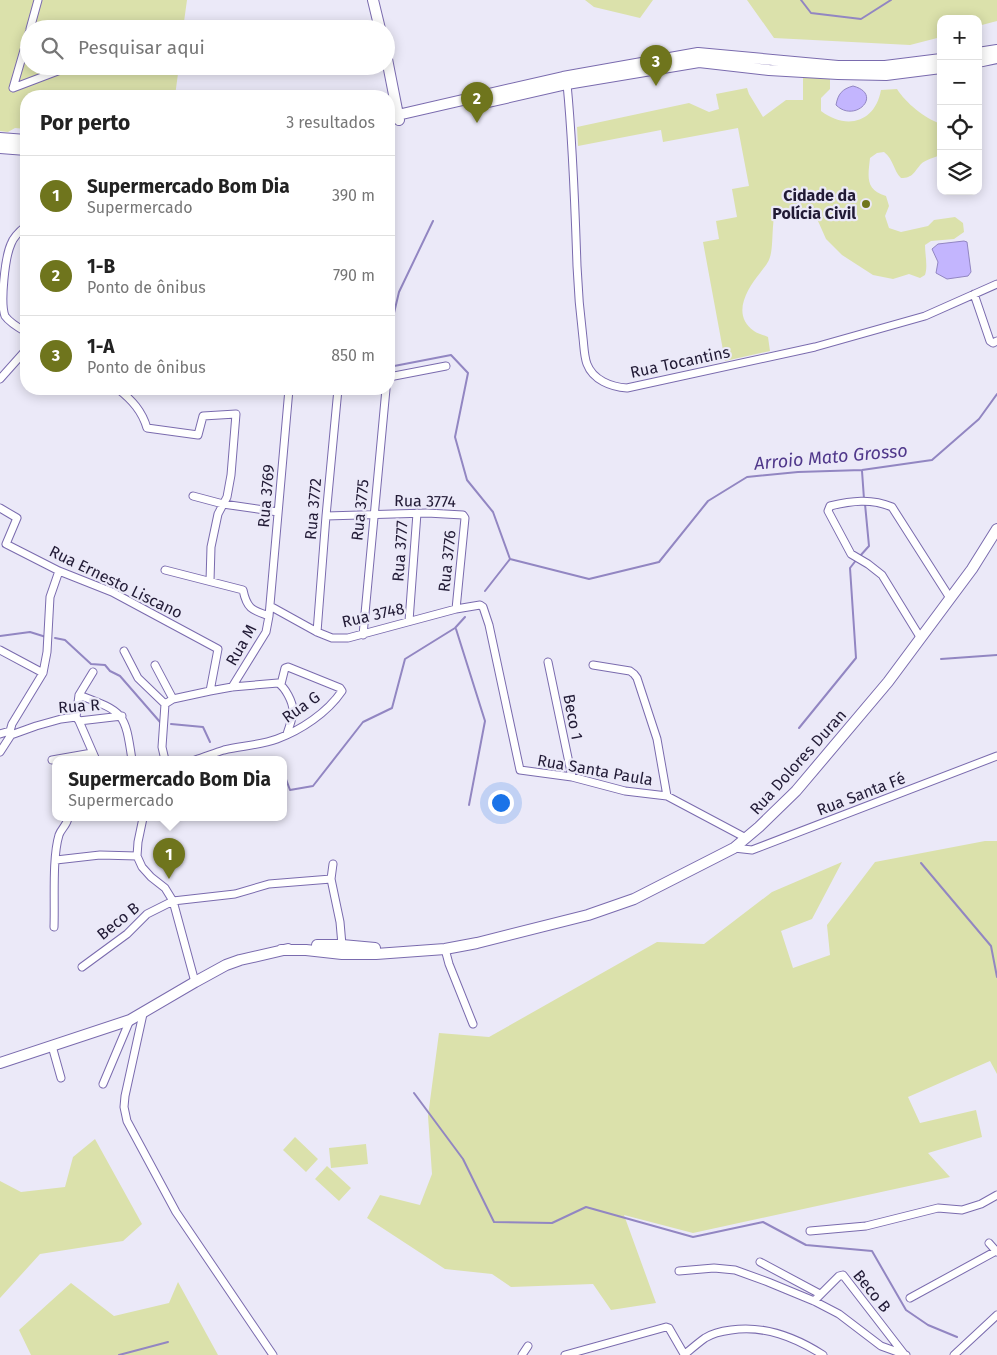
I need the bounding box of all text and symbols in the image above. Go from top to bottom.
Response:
map controls [937,15,982,195]
button: + [937,15,982,60]
search box [20,20,395,75]
icon: search [38,34,66,62]
text: Pesquisar aqui [78,36,205,59]
pin: 3 [640,45,672,86]
button: − [937,60,982,105]
pin: 2 [461,82,493,123]
button: locate [937,105,982,150]
text: Por perto [40,110,130,136]
text: 3 resultados [286,113,375,132]
button: layers [937,150,982,195]
text: Supermercado Bom Dia [87,175,290,198]
text: 1 [52,186,60,205]
text: 390 m [332,186,375,205]
place label: Cidade da Polícia Civil [772,186,856,223]
text: Supermercado [87,198,193,217]
marker: Cidade da Polícia Civil [860,198,872,210]
text: 1-B [87,255,115,278]
text: 2 [52,266,60,285]
text: 790 m [333,266,375,285]
text: Ponto de ônibus [87,278,206,297]
text: 1-A [87,335,115,358]
street label: Rua Tocantins [628,342,732,382]
text: 3 [52,346,60,365]
text: 850 m [331,346,375,365]
text: Ponto de ônibus [87,358,206,377]
water label: Arroio Mato Grosso [752,439,909,475]
street label: Rua 3769 [254,464,278,528]
street label: Rua 3772 [301,477,325,541]
street label: Rua 3775 [347,478,373,542]
street label: Rua 3774 [394,491,457,511]
street label: Rua 3777 [388,520,412,582]
street label: Rua 3776 [434,529,460,593]
street label: Rua Ernesto Liscano [46,541,186,623]
street label: Rua 3748 [340,599,406,631]
street label: Rua M [222,621,260,669]
street label: Rua G [278,687,324,727]
street label: Beco 1 [559,692,587,742]
street label: Rua R [58,695,101,717]
street label: Rua Dolores Duran [746,705,850,819]
street label: Rua Santa Paula [536,750,654,790]
popup [52,756,287,821]
text: Supermercado Bom Dia [68,768,271,791]
street label: Rua Santa Fé [814,768,908,820]
your location [488,790,514,816]
text: Supermercado [68,791,174,810]
pin: 1 [153,838,185,879]
street label: Beco B [93,898,143,944]
street label: Beco B [849,1266,895,1316]

